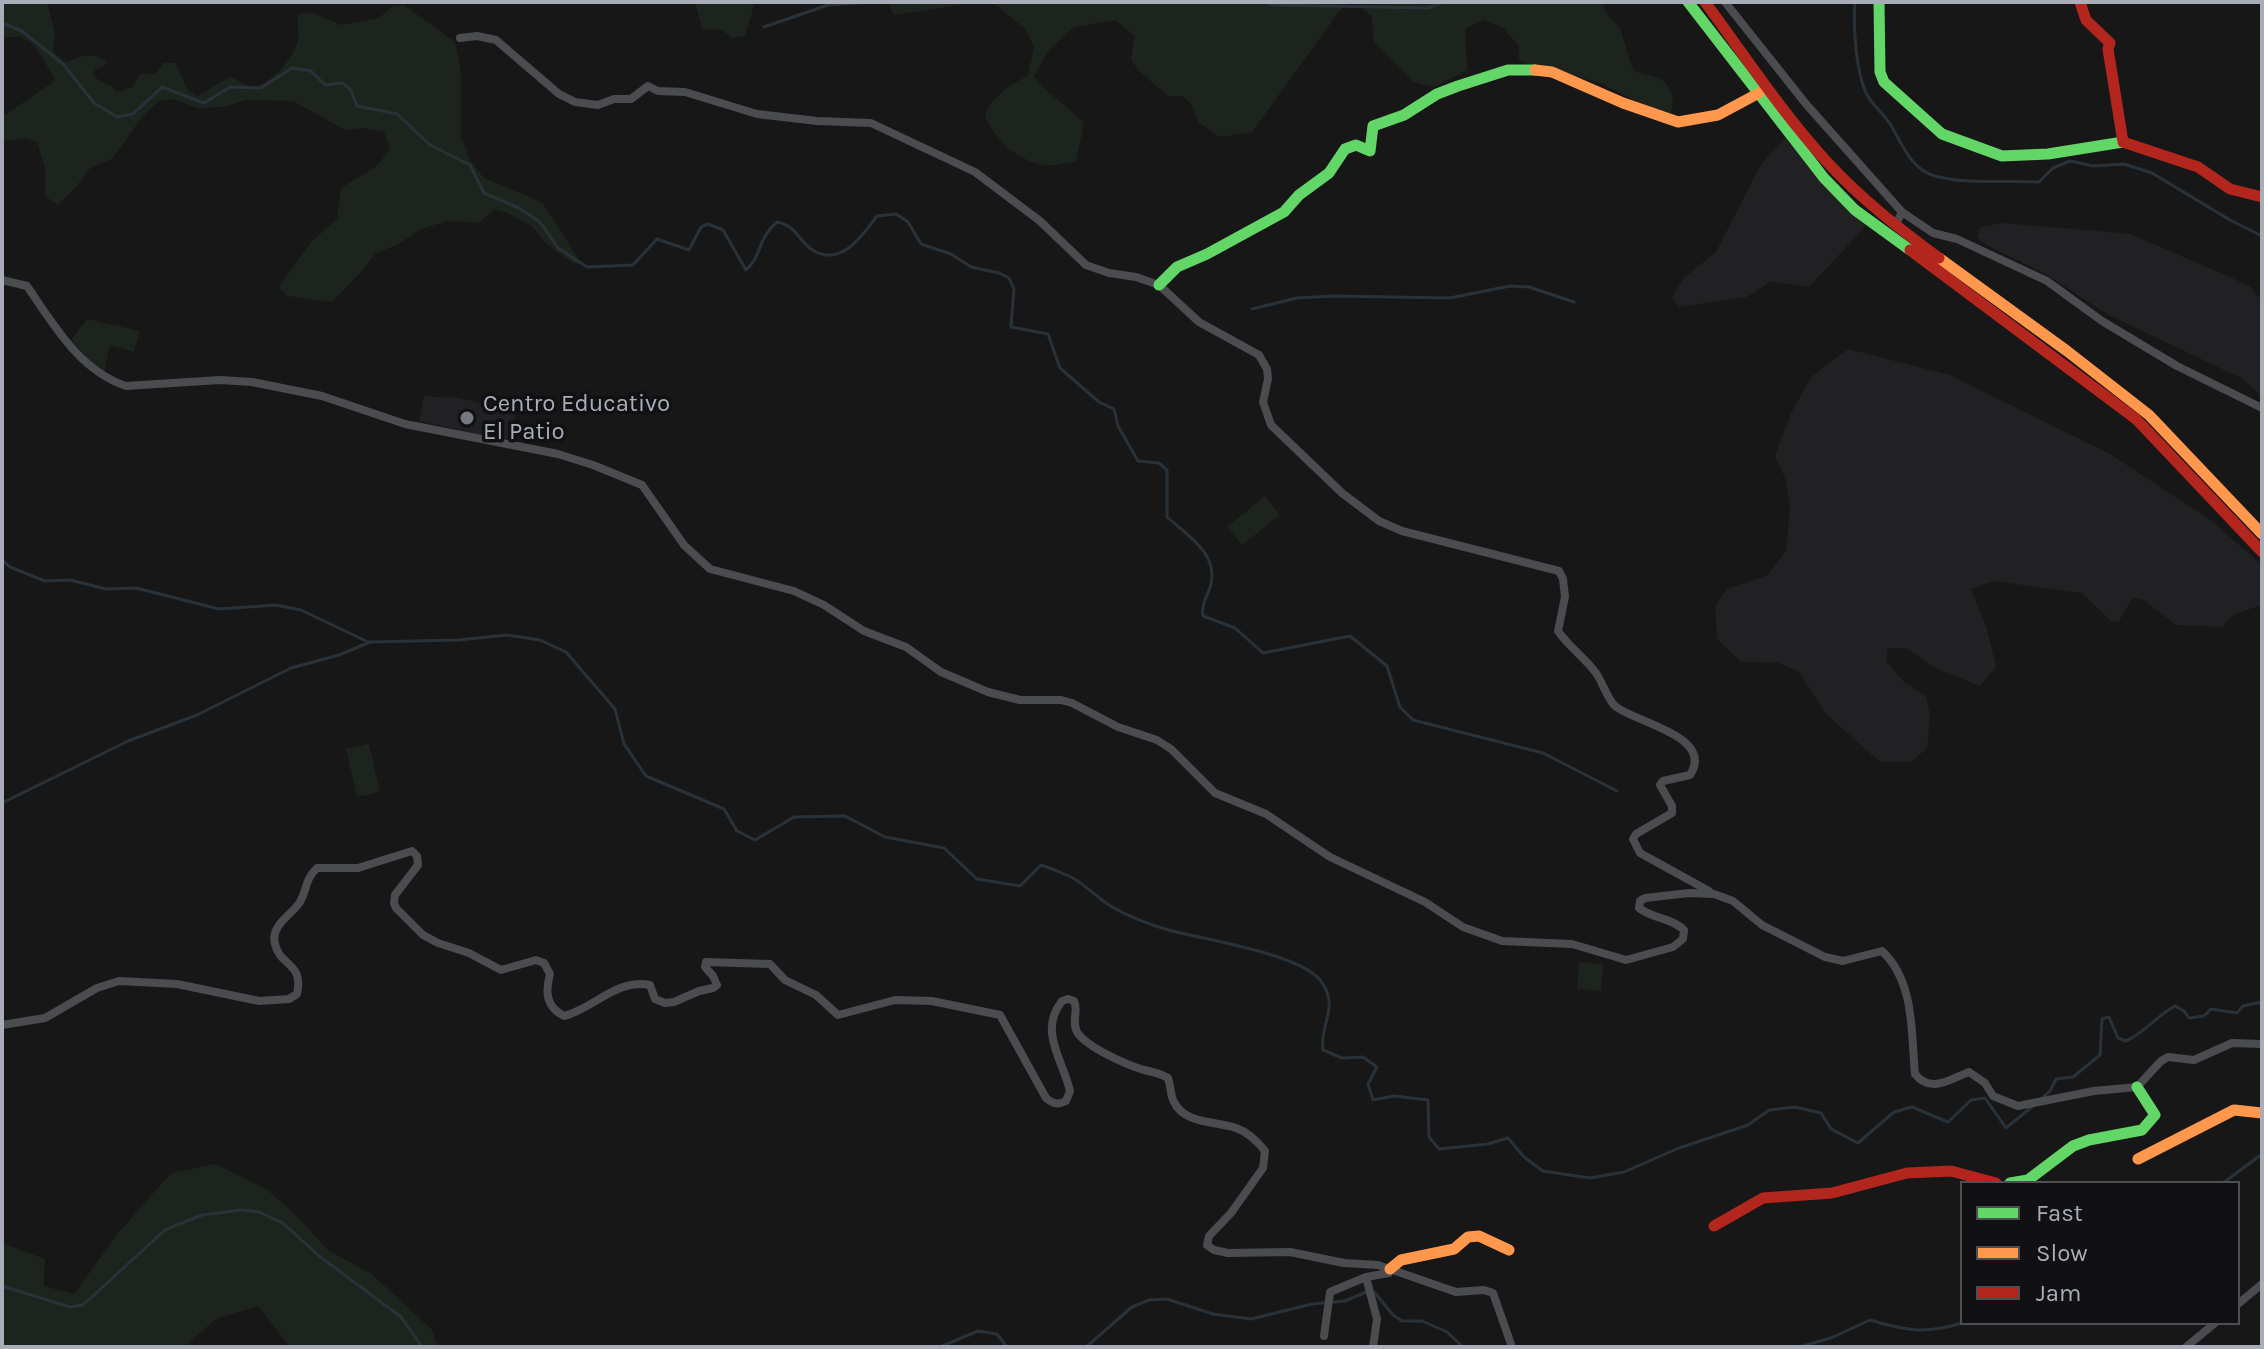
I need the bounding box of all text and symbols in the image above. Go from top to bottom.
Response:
place label: Centro Educativo El Patio [483,390,670,446]
marker: Centro Educativo El Patio [458,409,476,427]
legend [1960,1181,2240,1325]
text: Fast [2036,1199,2083,1227]
text: Slow [2036,1239,2088,1267]
text: Jam [2036,1279,2081,1307]

